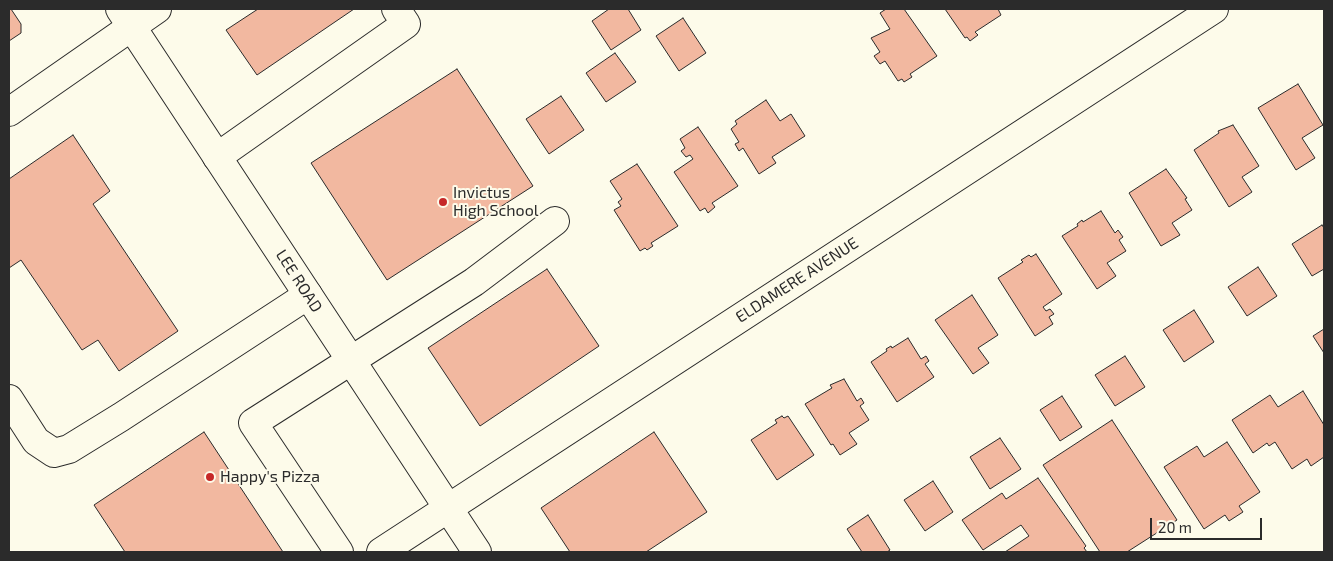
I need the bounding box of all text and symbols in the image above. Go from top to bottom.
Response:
place label: Invictus High School [453,183,538,221]
marker: Invictus High School [437,196,449,208]
street label: ELDAMERE AVENUE [732,233,862,327]
street label: LEE ROAD [272,246,326,316]
place label: Happy's Pizza [220,467,320,487]
marker: Happy's Pizza [204,471,216,483]
scale bar [1153,508,1266,540]
text: 20 m [1158,518,1192,536]

